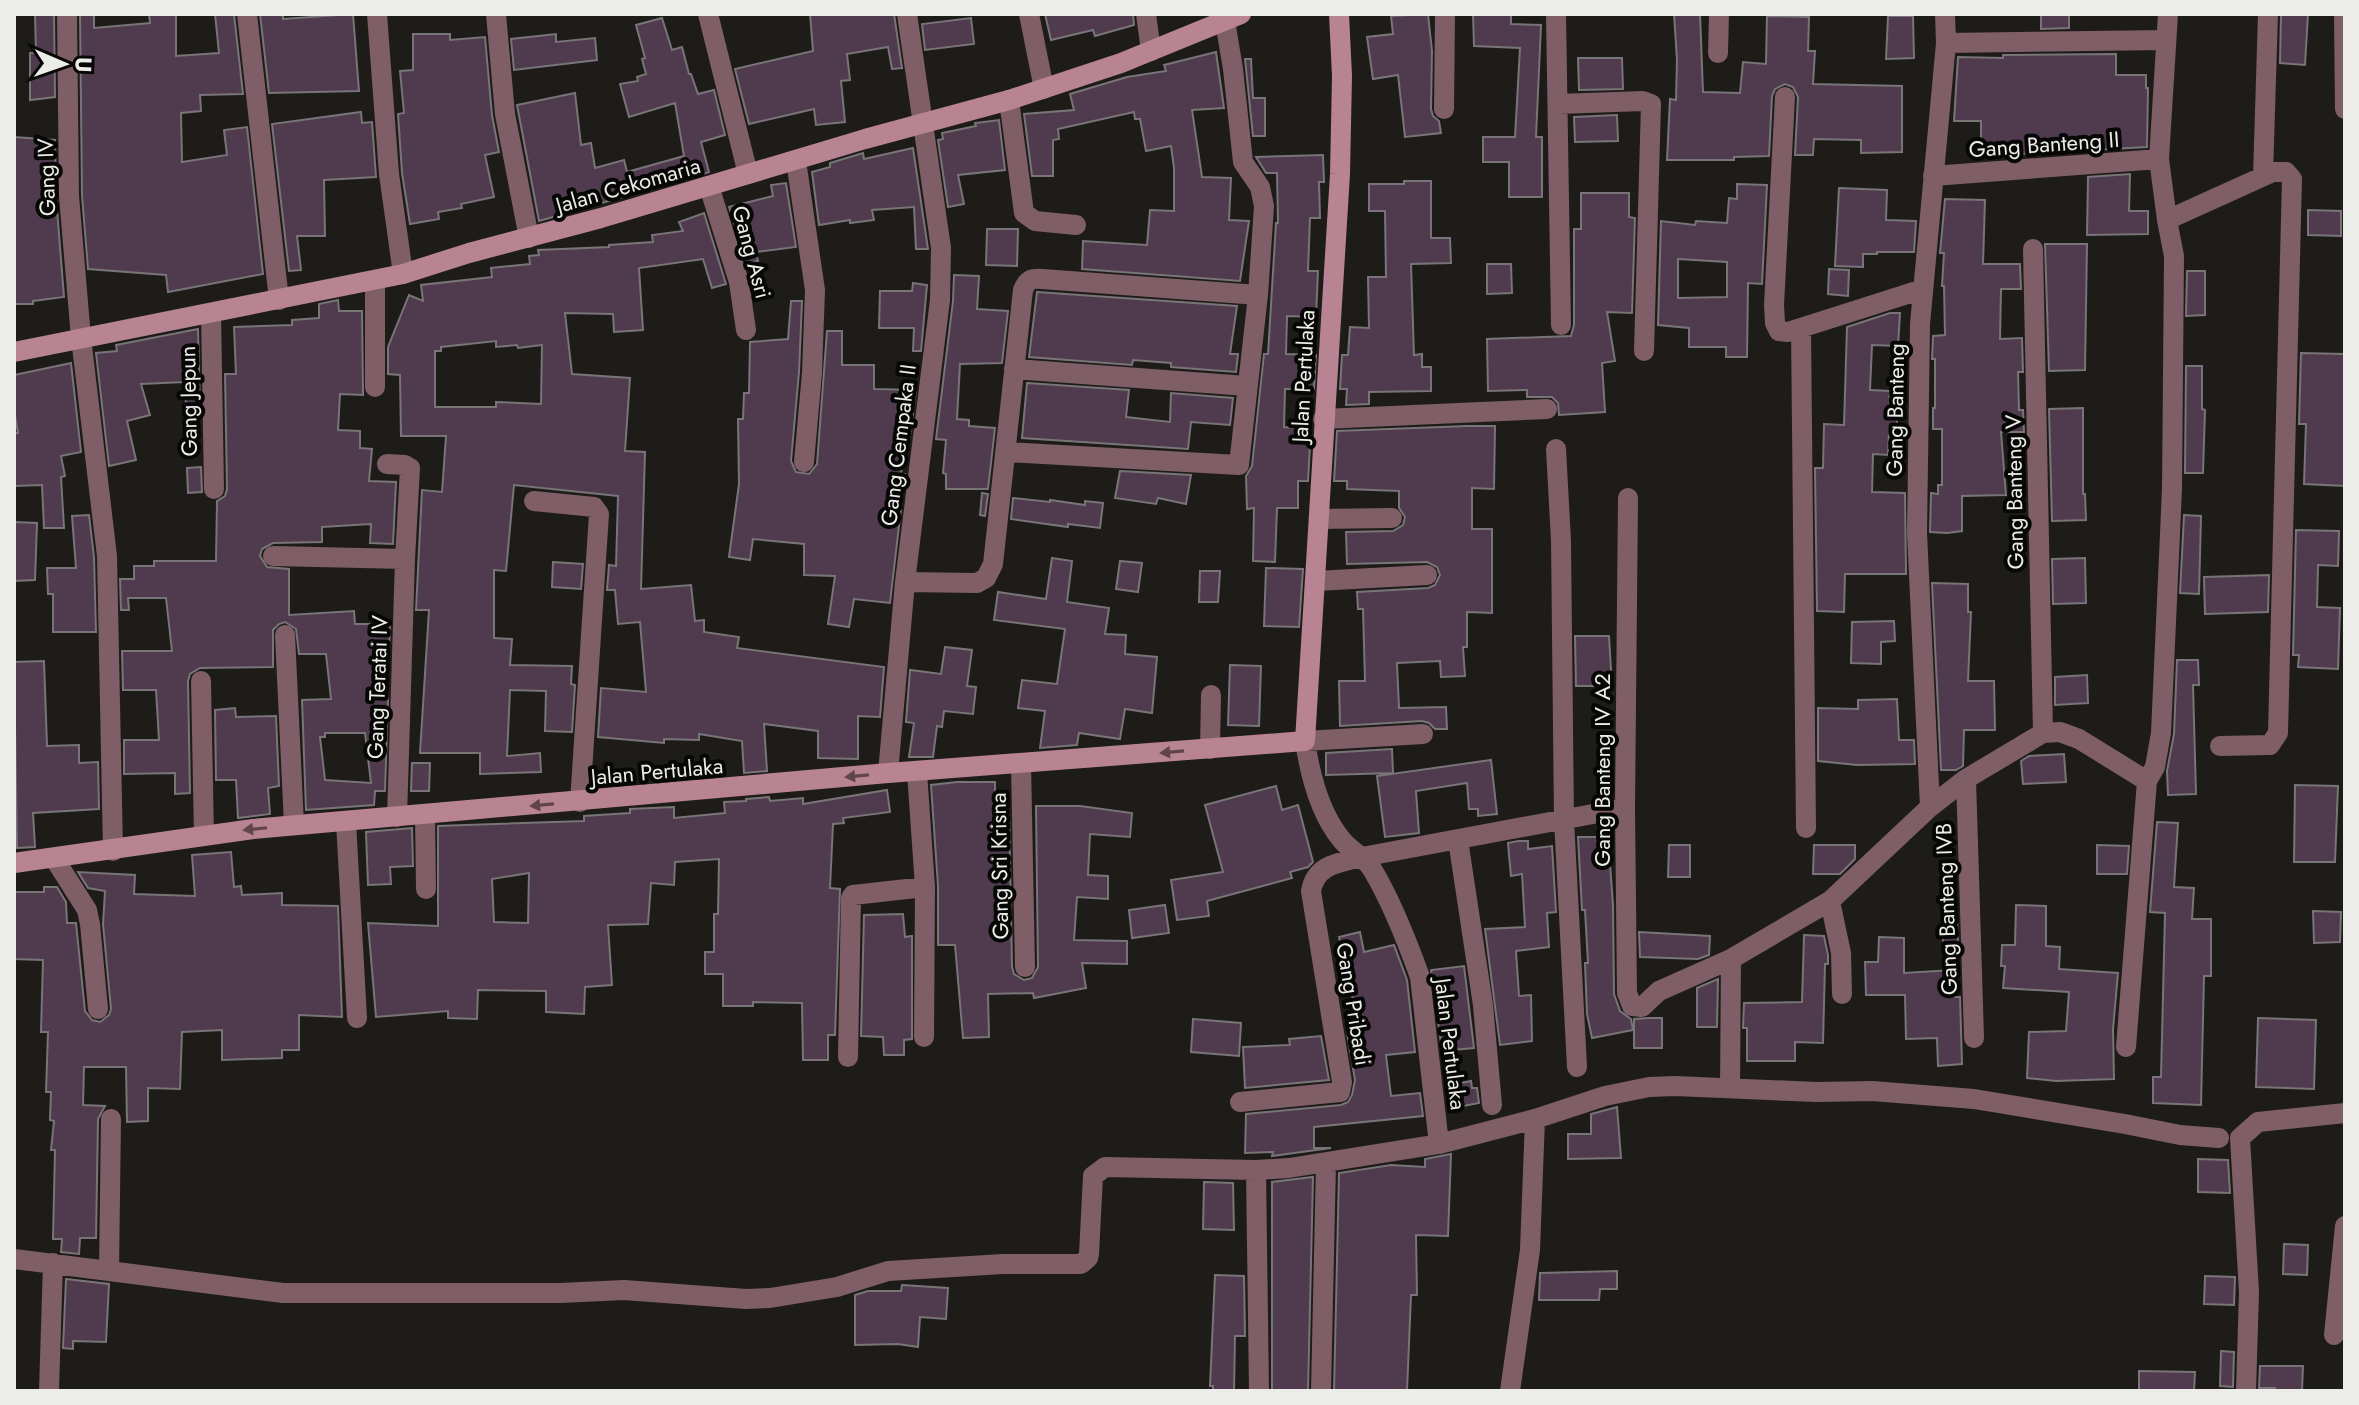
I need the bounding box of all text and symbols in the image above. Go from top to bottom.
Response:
north arrow [24,24,104,104]
text: U [68,56,100,73]
street label: Gang Banteng II [1968,123,2120,165]
street label: Gang IV [29,137,63,217]
street label: Jalan Cekomaria [549,149,704,222]
street label: Gang Asri [724,202,780,302]
street label: Jalan Pertulaka [1283,309,1322,446]
street label: Gang Banteng [1878,343,1912,477]
street label: Gang Jepun [171,345,205,457]
street label: Gang Cempaka II [872,362,924,528]
street label: Gang Banteng V [1997,414,2031,570]
street label: Gang Teratai IV [358,614,396,759]
street label: Gang Banteng IV A2 [1586,673,1618,867]
one-way arrow [1159,746,1184,759]
street label: Jalan Pertulaka [587,749,724,793]
one-way arrow [844,770,869,783]
street label: Gang Sri Krisna [982,792,1016,940]
one-way arrow [529,799,554,812]
street label: Gang Banteng IVB [1927,822,1965,996]
one-way arrow [242,823,267,836]
street label: Gang Pribadi [1328,940,1380,1068]
street label: Jalan Pertulaka [1427,973,1475,1112]

